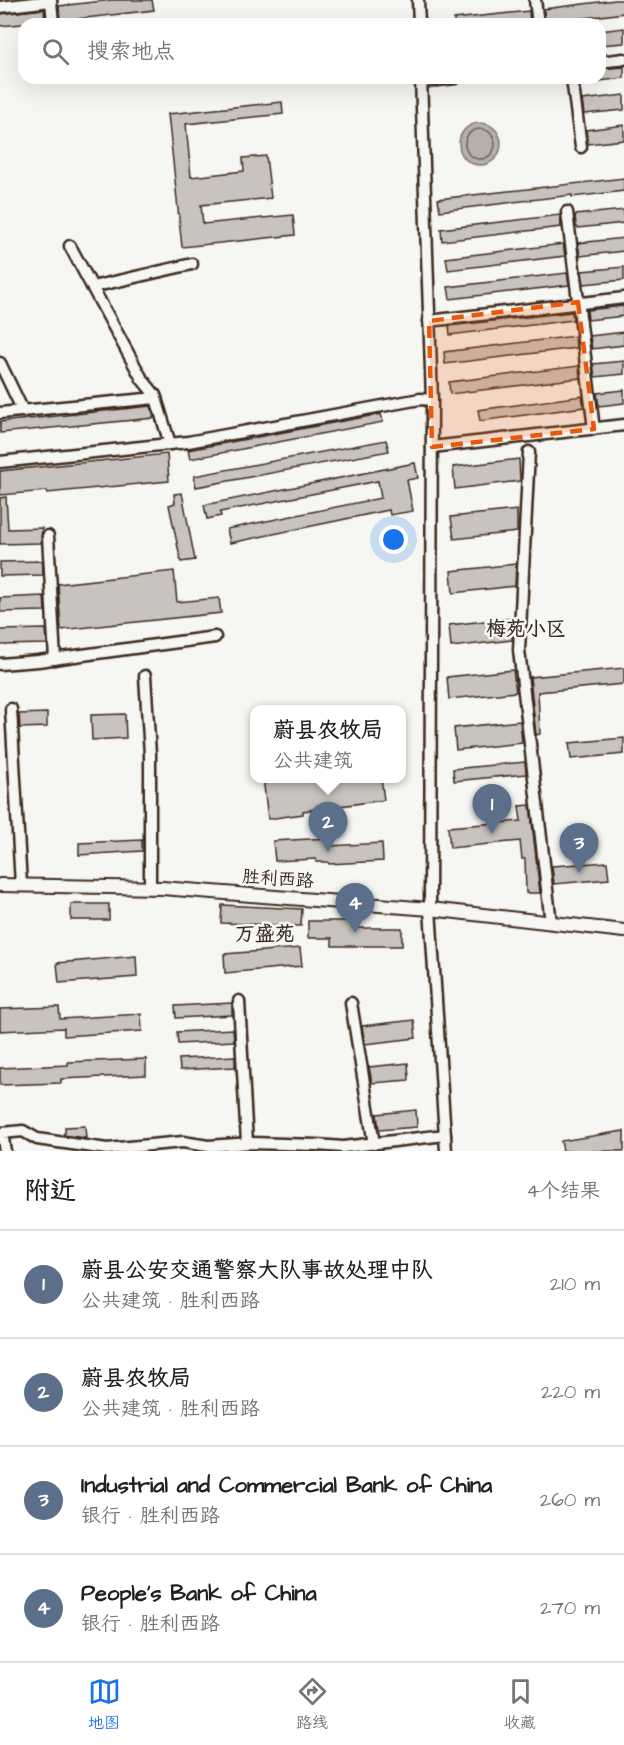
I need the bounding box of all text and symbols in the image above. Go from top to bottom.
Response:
search box [18,18,606,84]
icon: search [39,35,72,68]
text: 搜索地点 [87,36,175,67]
your location [379,525,408,554]
district label: 梅苑小区 [486,615,566,643]
popup [250,705,406,783]
text: 蔚县农牧局 [273,715,383,746]
text: 公共建筑 [273,747,353,775]
pin: 1 [472,784,512,834]
pin: 2 [308,802,348,852]
pin: 3 [560,824,598,873]
street label: 胜利西路 [241,864,315,894]
pin: 4 [336,884,374,933]
district label: 万盛苑 [235,920,295,948]
text: 附近 [24,1173,76,1209]
text: 4个结果 [526,1177,600,1205]
text: 蔚县公安交通警察大队事故处理中队 [81,1255,433,1286]
text: 1 [42,1270,45,1298]
text: 210 m [550,1270,600,1298]
text: 公共建筑 · 胜利西路 [81,1287,260,1315]
text: 蔚县农牧局 [81,1363,191,1394]
text: 2 [38,1378,49,1406]
text: 220 m [541,1378,600,1406]
text: 公共建筑 · 胜利西路 [81,1395,260,1423]
text: Industrial and Commercial Bank of China [81,1470,492,1501]
text: 3 [38,1486,49,1514]
text: 260 m [540,1486,600,1514]
text: 银行 · 胜利西路 [81,1502,220,1530]
text: People's Bank of China [81,1578,317,1609]
text: 4 [37,1594,50,1622]
text: 270 m [540,1594,600,1622]
text: 银行 · 胜利西路 [81,1610,220,1638]
tab: 地图 [88,1675,121,1734]
tab: 路线 [296,1675,329,1734]
tab: 收藏 [504,1675,537,1734]

